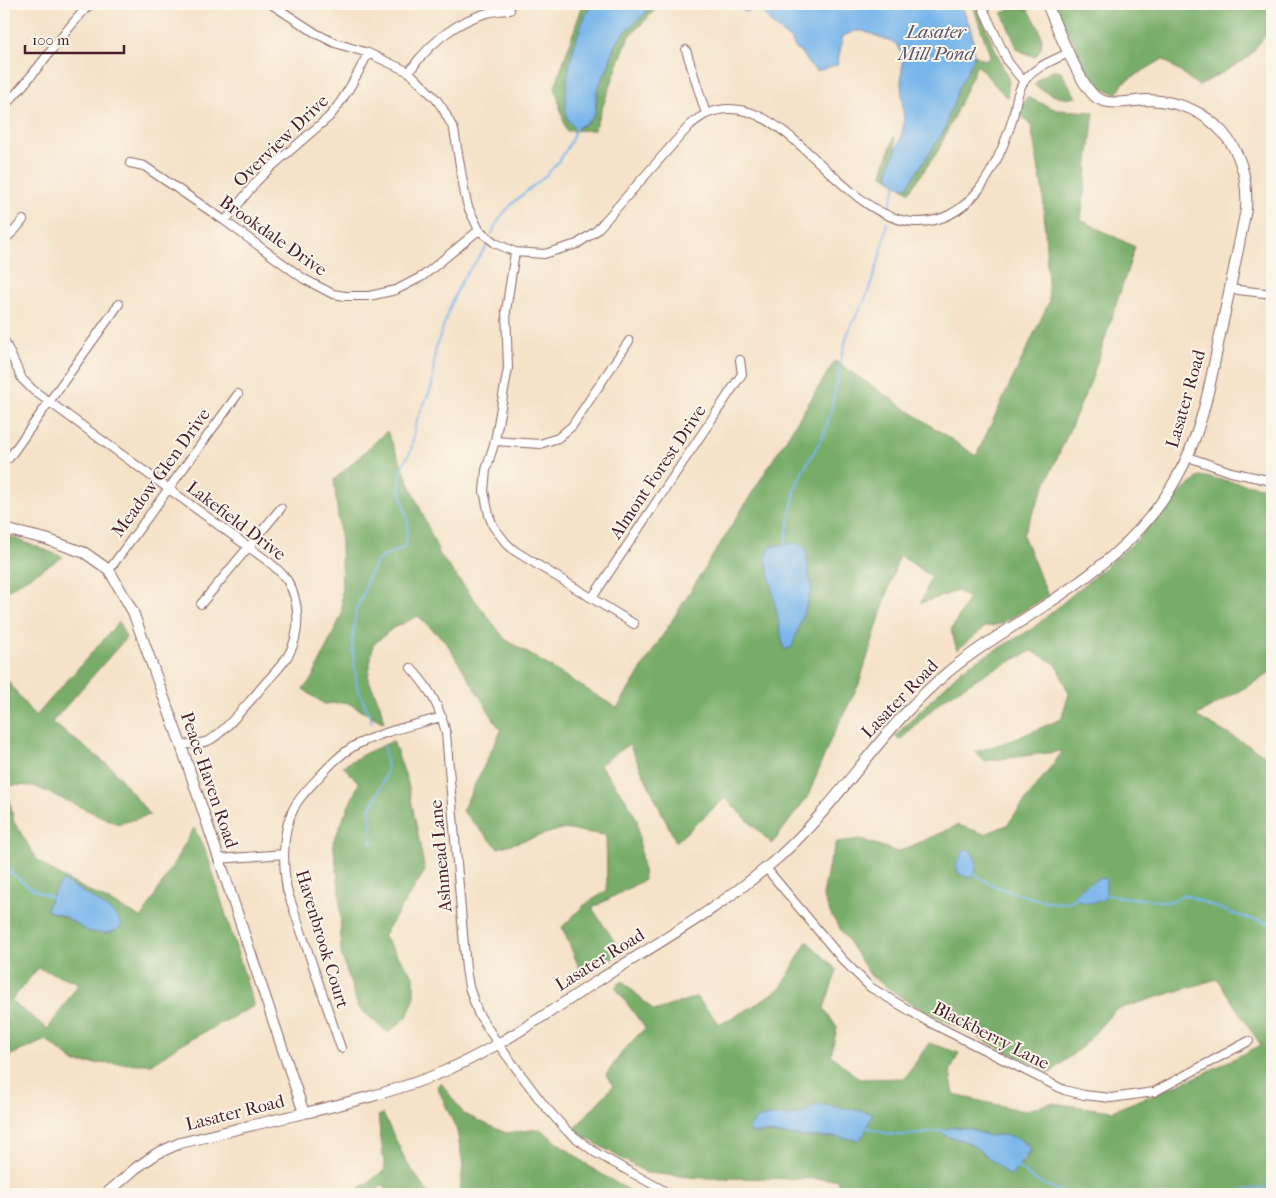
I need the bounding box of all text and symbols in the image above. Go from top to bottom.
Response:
water label: Lasater Mill Pond [896,21,976,65]
scale bar [25,22,124,54]
text: 100 m [32,31,70,49]
street label: Overview Drive [229,90,333,192]
street label: Brookdale Drive [215,191,331,281]
street label: Lasater Road [1162,347,1210,450]
street label: Almont Forest Drive [605,401,711,544]
street label: Meadow Glen Drive [107,404,215,542]
street label: Lakefield Drive [182,477,290,565]
street label: Lasater Road [857,655,943,743]
street label: Peace Haven Road [176,709,242,851]
street label: Ashmead Lane [426,799,456,914]
street label: Havenbrook Court [291,867,353,1011]
street label: Lasater Road [552,924,649,996]
street label: Blackberry Lane [929,998,1053,1074]
street label: Lasater Road [183,1091,287,1135]

